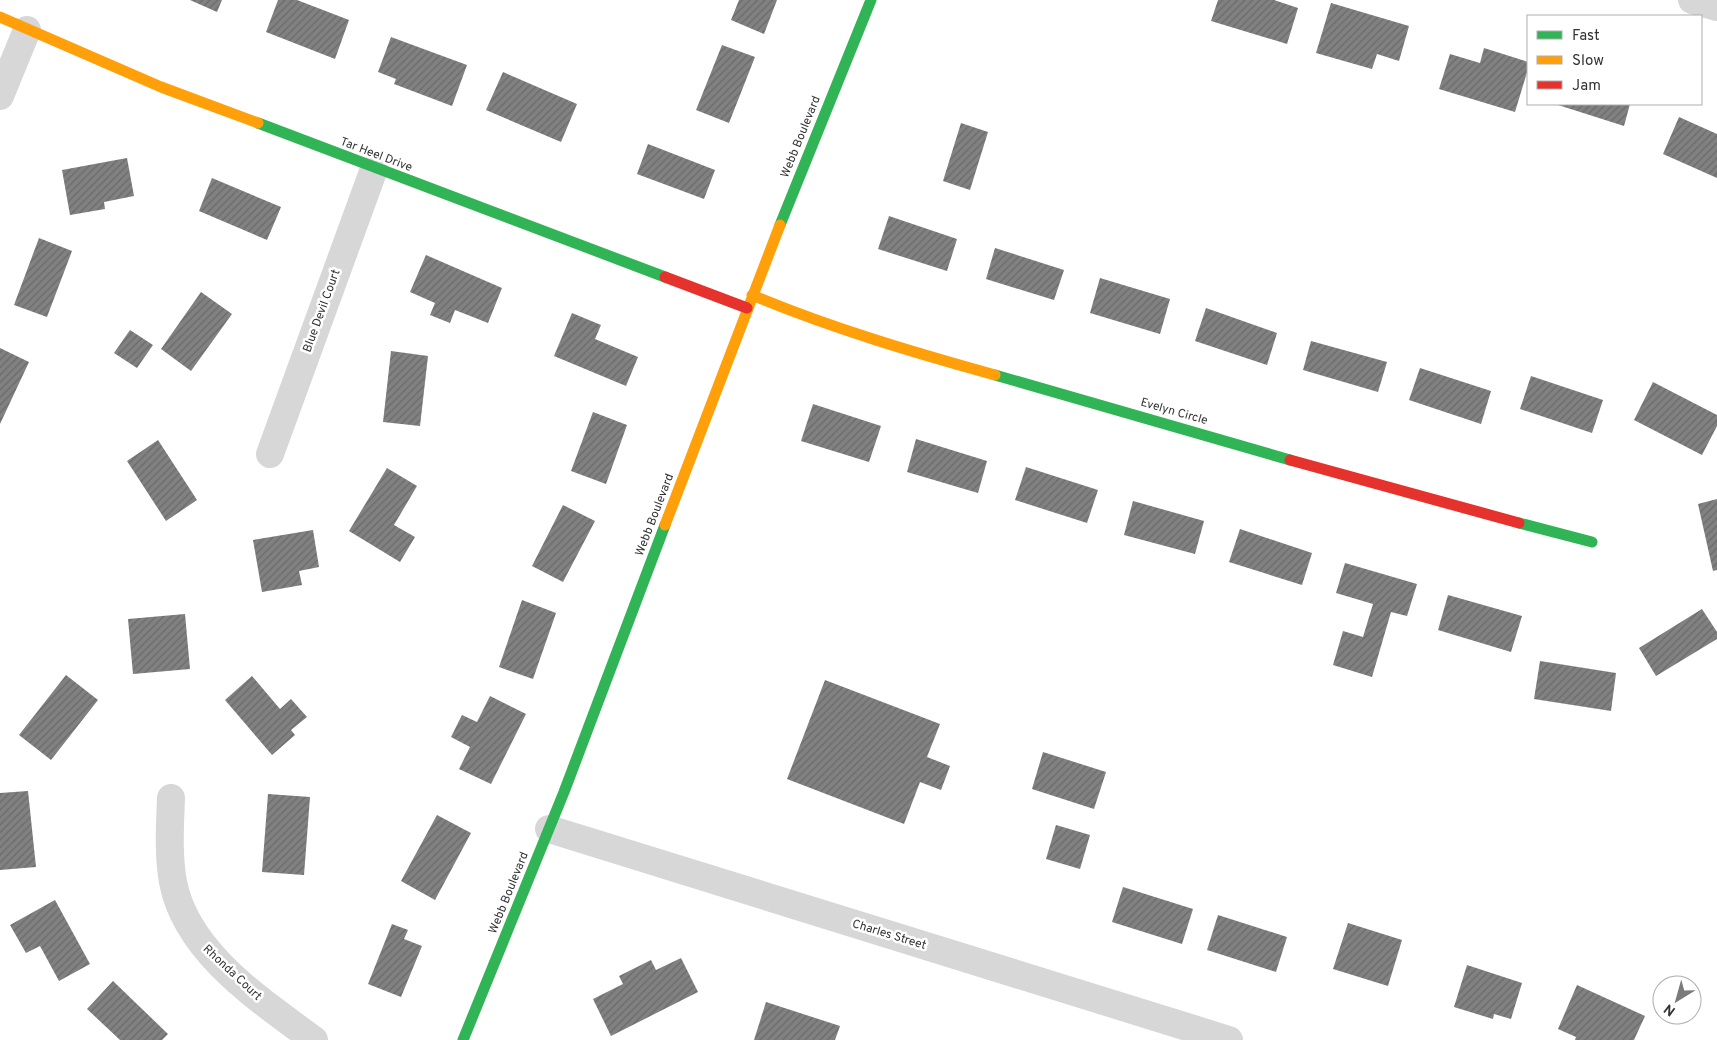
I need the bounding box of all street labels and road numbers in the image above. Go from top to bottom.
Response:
street label: Webb Boulevard [777,94,825,180]
street label: Tar Heel Drive [338,134,414,176]
street label: Blue Devil Court [300,267,344,355]
street label: Evelyn Circle [1139,395,1209,429]
street label: Webb Boulevard [632,472,678,558]
street label: Webb Boulevard [485,850,533,936]
street label: Charles Street [850,916,928,954]
street label: Rhonda Court [199,942,265,1004]

